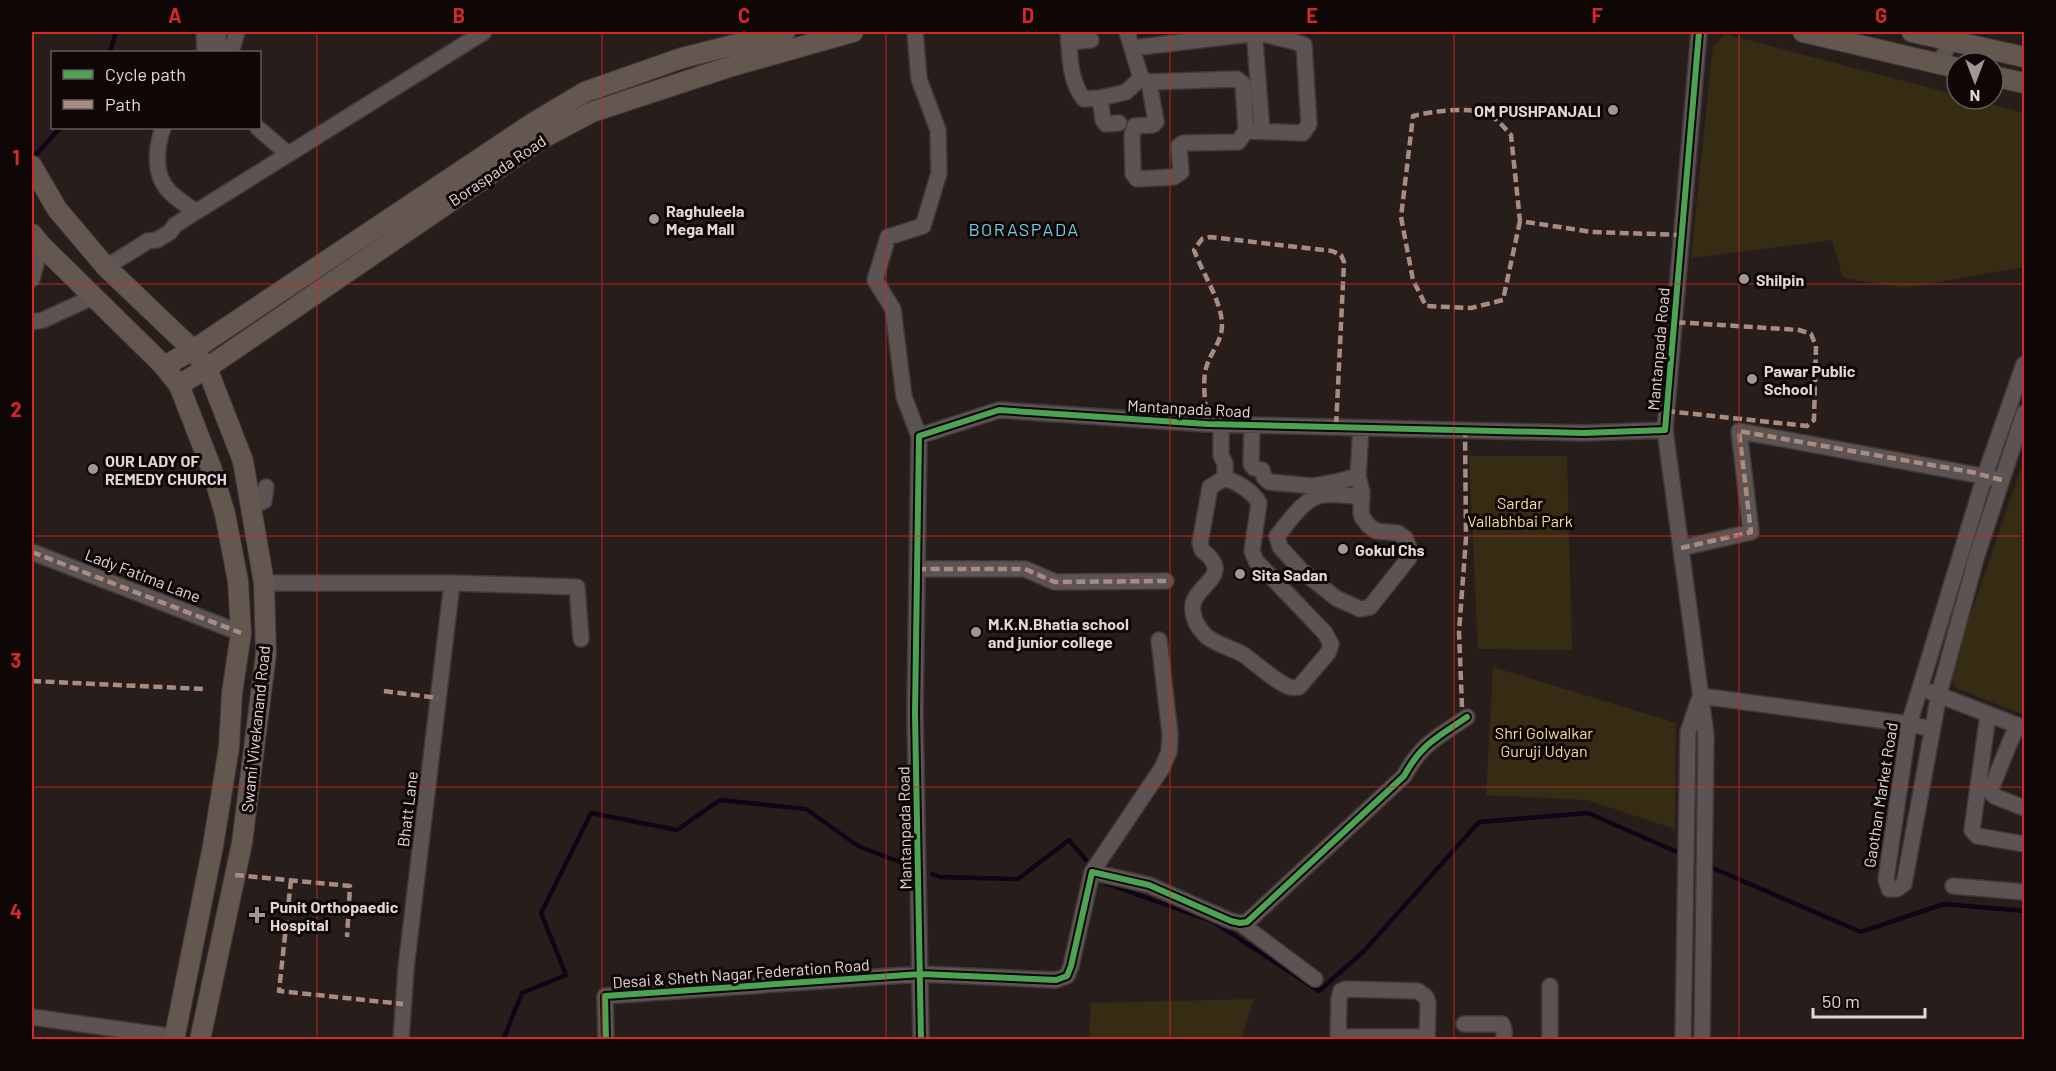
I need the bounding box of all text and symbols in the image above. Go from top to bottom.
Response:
text: A [168,3,182,27]
text: B [453,3,465,27]
text: C [738,3,750,27]
text: D [1022,3,1034,27]
text: E [1306,3,1318,27]
text: F [1591,3,1603,27]
text: G [1875,3,1887,27]
legend [51,51,261,129]
north arrow [1945,51,2005,111]
text: Cycle path [105,63,186,85]
text: N [1970,87,1980,106]
text: Path [105,93,141,115]
place label: OM PUSHPANJALI [1474,101,1601,120]
marker: OM PUSHPANJALI [1606,103,1620,117]
street label: Boraspada Road [445,131,549,209]
text: 1 [12,145,20,169]
place label: Raghuleela Mega Mall [666,201,744,238]
marker: Raghuleela Mega Mall [647,212,661,226]
district label: BORASPADA [968,218,1080,240]
place label: Shilpin [1756,270,1804,289]
marker: Shilpin [1737,272,1751,286]
street label: Mantanpada Road [1643,287,1673,411]
place label: Pawar Public School [1764,361,1856,398]
marker: Pawar Public School [1745,372,1759,386]
street label: Mantanpada Road [1127,395,1251,421]
text: 2 [10,397,22,421]
place label: OUR LADY OF REMEDY CHURCH [105,451,227,488]
marker: OUR LADY OF REMEDY CHURCH [86,462,100,476]
park label: Sardar Vallabhbai Park [1467,493,1573,530]
place label: Gokul Chs [1355,540,1425,559]
marker: Gokul Chs [1336,542,1350,556]
street label: Lady Fatima Lane [83,544,203,606]
place label: Sita Sadan [1252,565,1327,584]
marker: Sita Sadan [1233,567,1247,581]
place label: M.K.N.Bhatia school and junior college [988,614,1129,651]
marker: M.K.N.Bhatia school and junior college [969,625,983,639]
street label: Swami Vivekanand Road [237,645,273,813]
text: 3 [11,648,21,672]
street label: Gaothan Market Road [1859,721,1901,869]
park label: Shri Golwalkar Guruji Udyan [1495,723,1593,760]
street label: Mantanpada Road [893,766,915,890]
street label: Bhatt Lane [393,770,421,848]
place label: Punit Orthopaedic Hospital [270,897,399,934]
text: 4 [10,899,22,923]
marker: Punit Orthopaedic Hospital [248,906,266,924]
street label: Desai & Sheth Nagar Federation Road [612,955,870,991]
scale bar [1813,981,1926,1019]
text: 50 m [1822,990,1860,1012]

